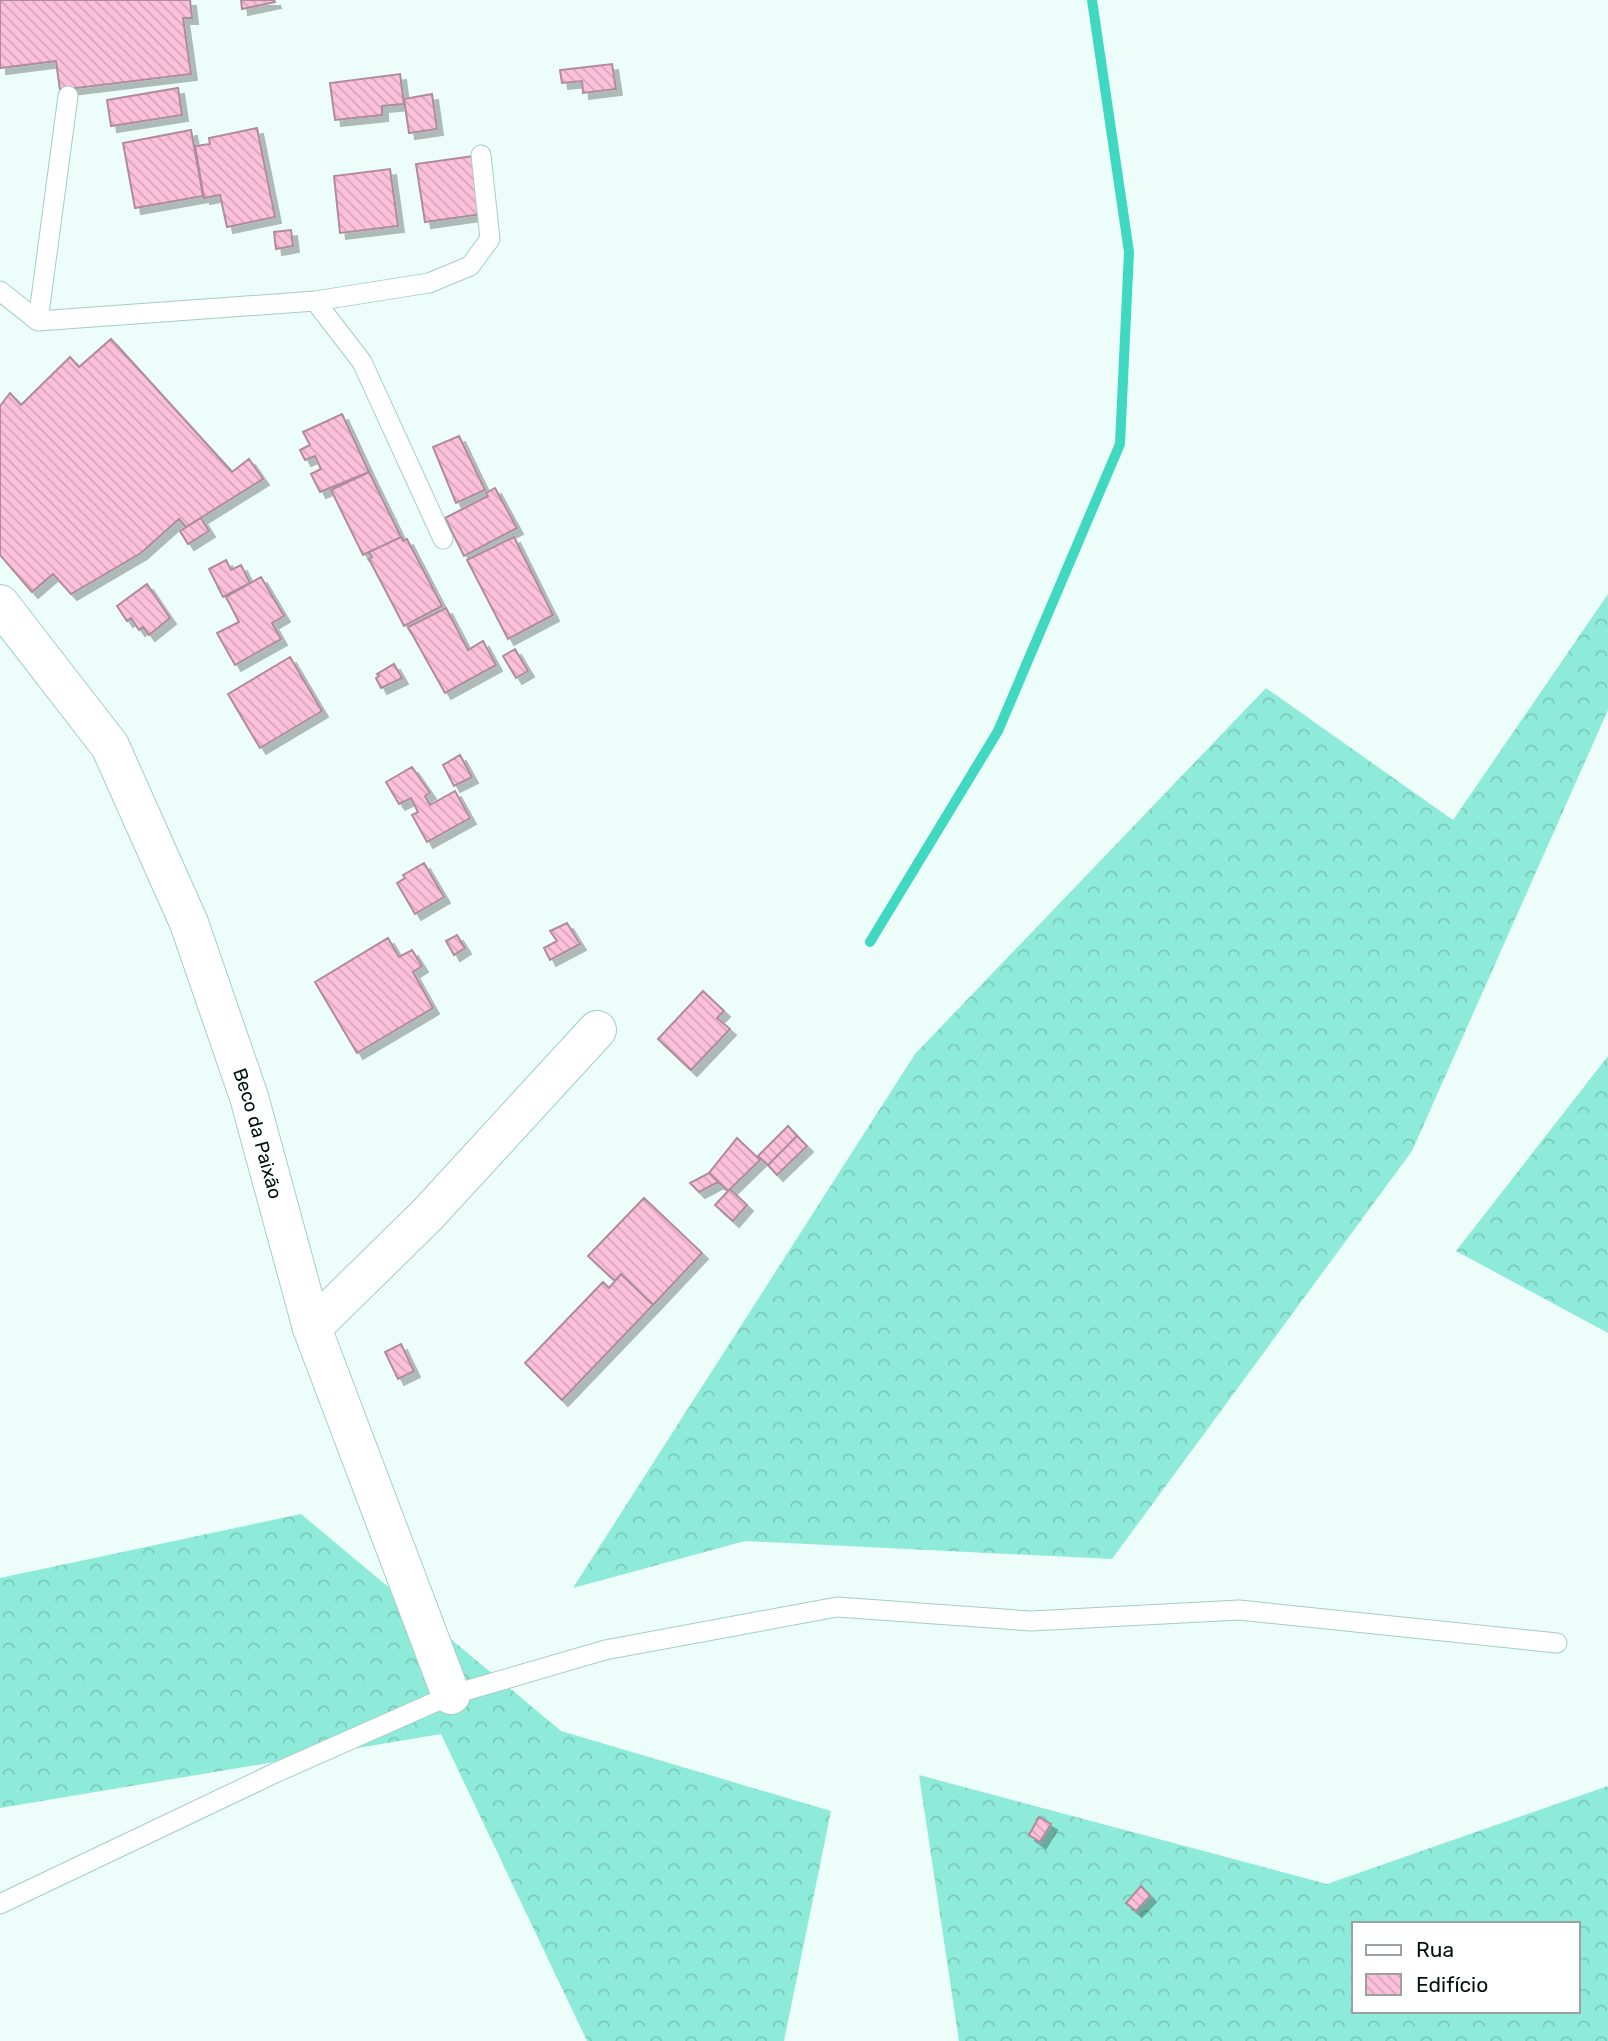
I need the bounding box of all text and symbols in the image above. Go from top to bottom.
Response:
street label: Beco da Paixão [228,1065,287,1201]
legend [1352,1922,1580,2013]
text: Rua [1416,1937,1454,1962]
text: Edifício [1416,1972,1488,1997]

